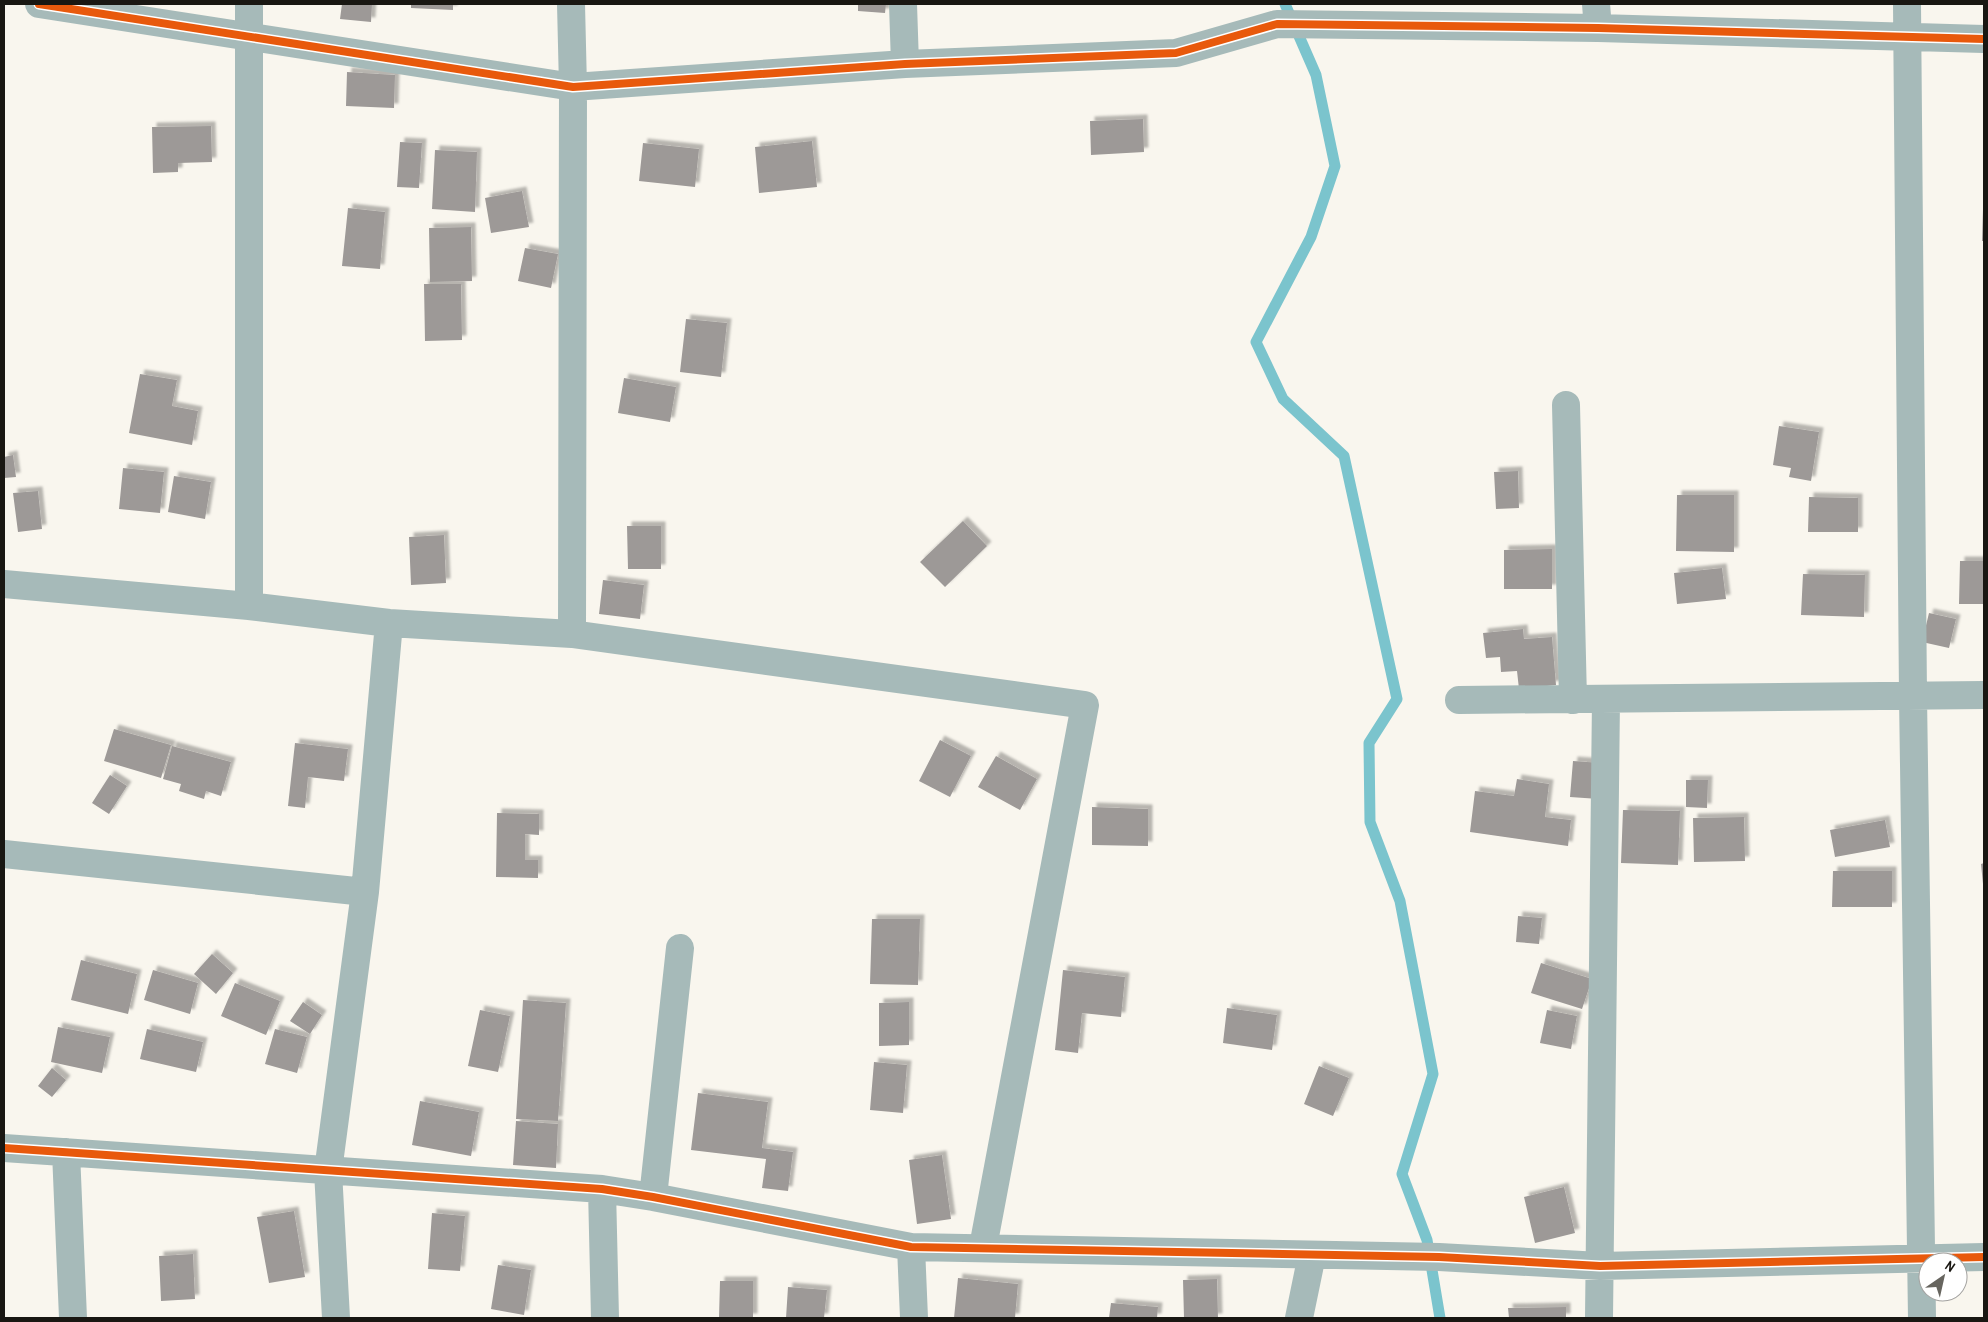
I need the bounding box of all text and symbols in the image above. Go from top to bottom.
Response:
north arrow [1918,1252,1968,1302]
text: N [1942,1256,1959,1276]

